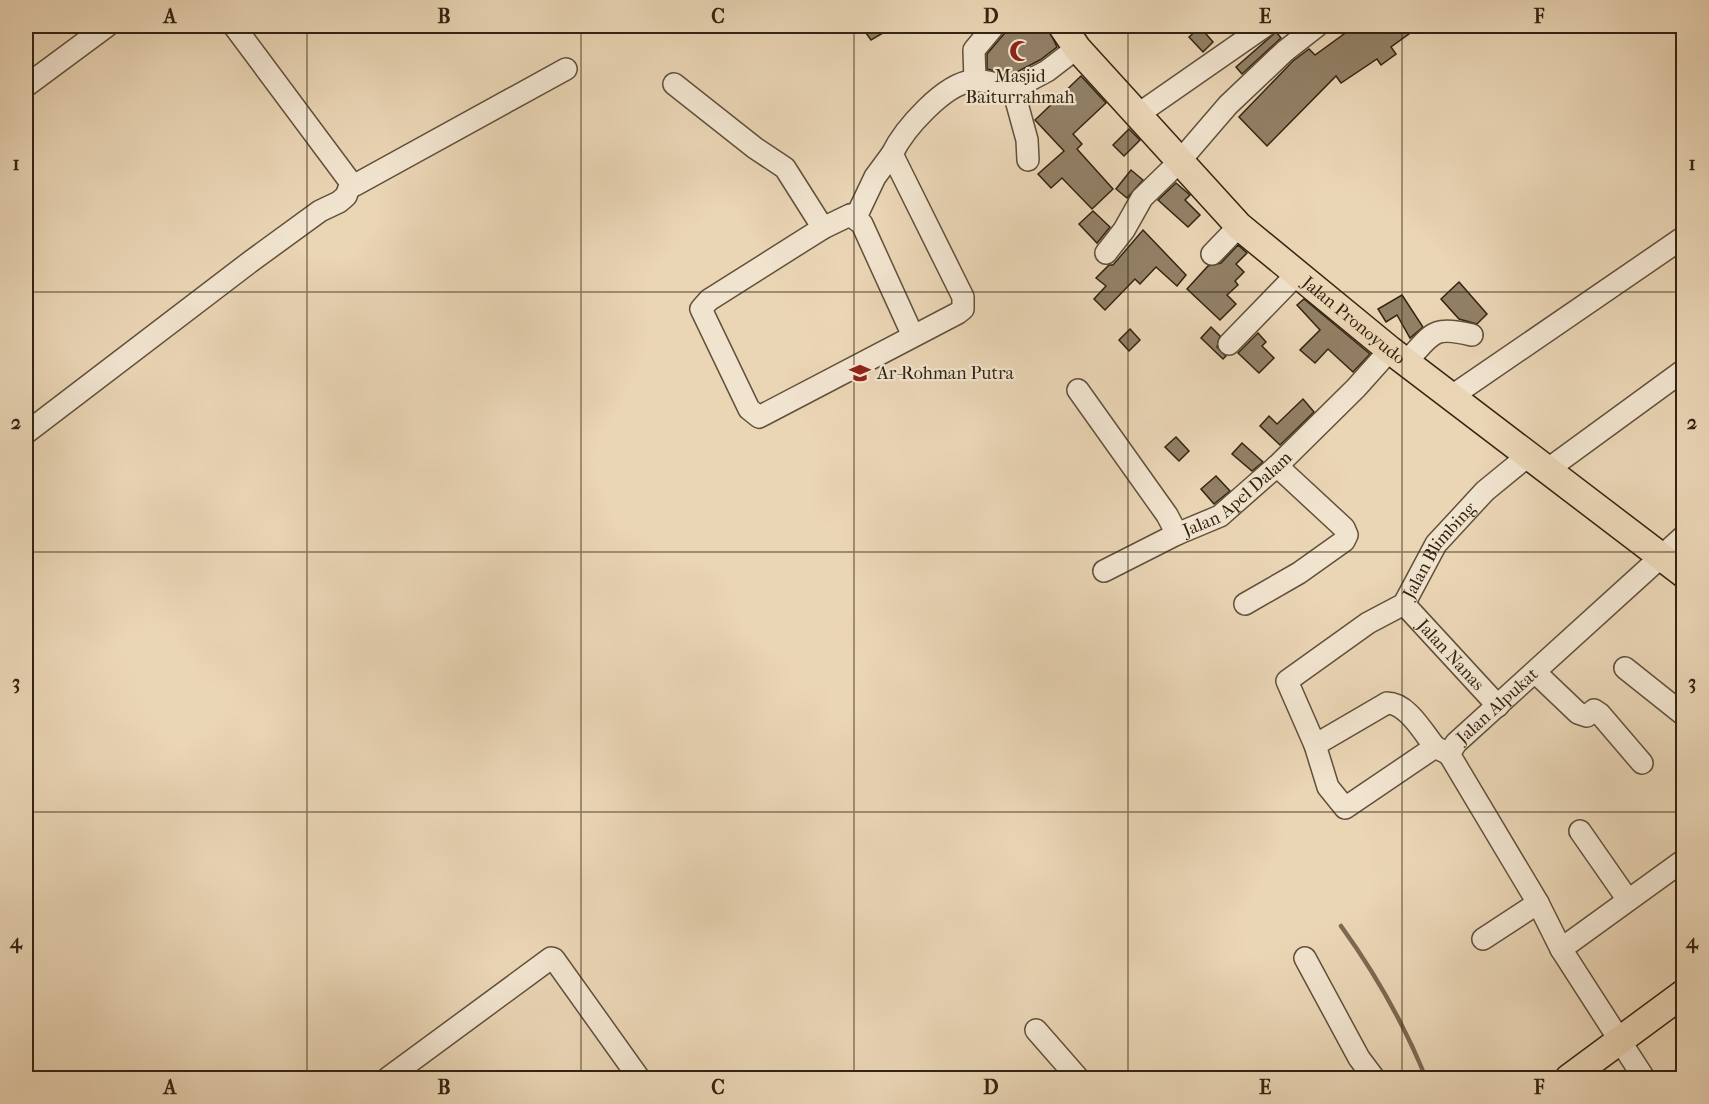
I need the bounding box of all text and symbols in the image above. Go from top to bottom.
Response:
text: A [162,5,178,28]
text: B [437,5,451,28]
text: C [711,5,725,28]
text: D [983,5,999,28]
text: E [1259,5,1271,28]
text: F [1533,5,1545,28]
mosque icon: Masjid Baiturrahmah [1008,39,1032,63]
place label: Masjid Baiturrahmah [966,66,1074,108]
text: 1 [12,152,20,175]
text: 1 [1688,152,1696,175]
street label: Jalan Pronoyudo [1296,271,1410,369]
school or university icon: Ar-Rohman Putra [848,361,872,385]
place label: Ar-Rohman Putra [876,363,1015,384]
text: 2 [11,411,21,434]
text: 2 [1687,411,1697,434]
street label: Jalan Apel Dalam [1178,447,1296,542]
street label: Jalan Blimbing [1397,497,1480,604]
street label: Jalan Nanas [1411,613,1489,695]
street label: Jalan Alpukat [1451,663,1543,749]
text: 3 [12,671,20,694]
text: 3 [1688,671,1696,694]
text: 4 [9,930,23,954]
text: 4 [1685,930,1699,954]
text: A [162,1076,178,1099]
text: B [437,1076,451,1099]
text: C [711,1076,725,1099]
text: D [983,1076,999,1099]
text: E [1259,1076,1271,1099]
text: F [1533,1076,1545,1099]

